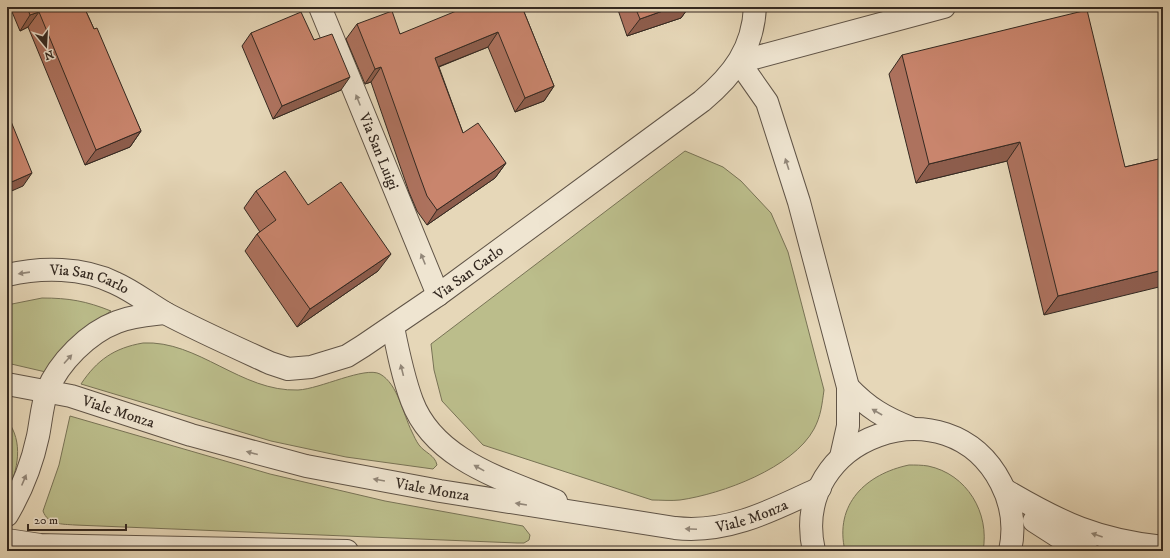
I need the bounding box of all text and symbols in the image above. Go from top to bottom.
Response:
north arrow [26,26,66,66]
text: N [42,47,55,63]
one-way arrow [355,94,361,105]
street label: Via San Luigi [355,109,403,193]
one-way arrow [784,158,790,170]
street label: Via San Carlo [429,241,507,305]
one-way arrow [420,252,426,264]
street label: Via San Carlo [49,260,133,298]
one-way arrow [18,270,30,276]
one-way arrow [63,354,72,364]
one-way arrow [399,364,405,376]
street label: Viale Monza [79,390,158,432]
one-way arrow [871,409,883,416]
one-way arrow [246,450,258,456]
one-way arrow [473,465,485,471]
one-way arrow [22,473,28,485]
street label: Viale Monza [393,473,472,505]
one-way arrow [373,477,385,483]
street label: Viale Monza [713,495,791,537]
one-way arrow [515,501,527,507]
scale bar [28,506,126,532]
text: 20 m [34,513,58,528]
one-way arrow [684,526,697,532]
one-way arrow [1091,532,1103,538]

